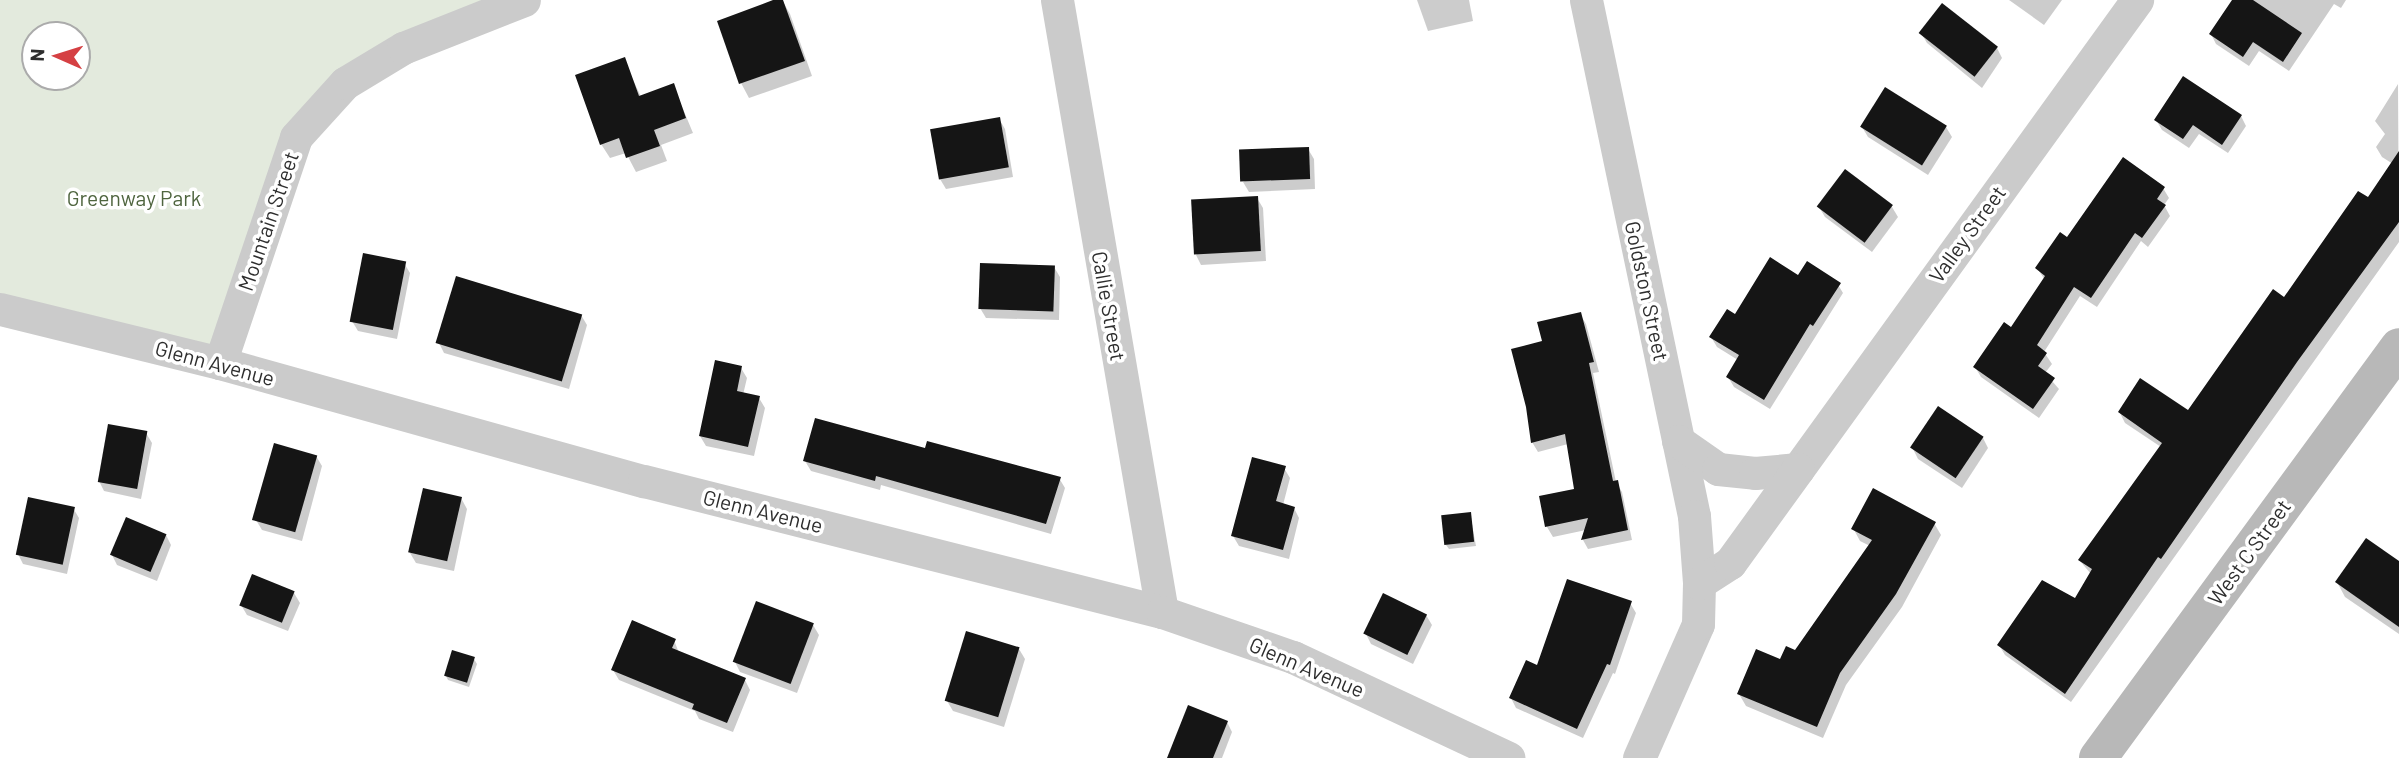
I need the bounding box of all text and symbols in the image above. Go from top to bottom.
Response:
north arrow [21,21,91,91]
text: N [25,48,48,62]
street label: Mountain Street [232,148,304,294]
street label: Valley Street [1923,181,2011,287]
park label: Greenway Park [67,185,201,211]
street label: Goldston Street [1620,219,1674,363]
street label: Callie Street [1087,249,1131,363]
street label: Glenn Avenue [153,335,277,391]
street label: Glenn Avenue [701,484,825,538]
street label: West C Street [2202,494,2296,610]
street label: Glenn Avenue [1246,631,1368,703]

